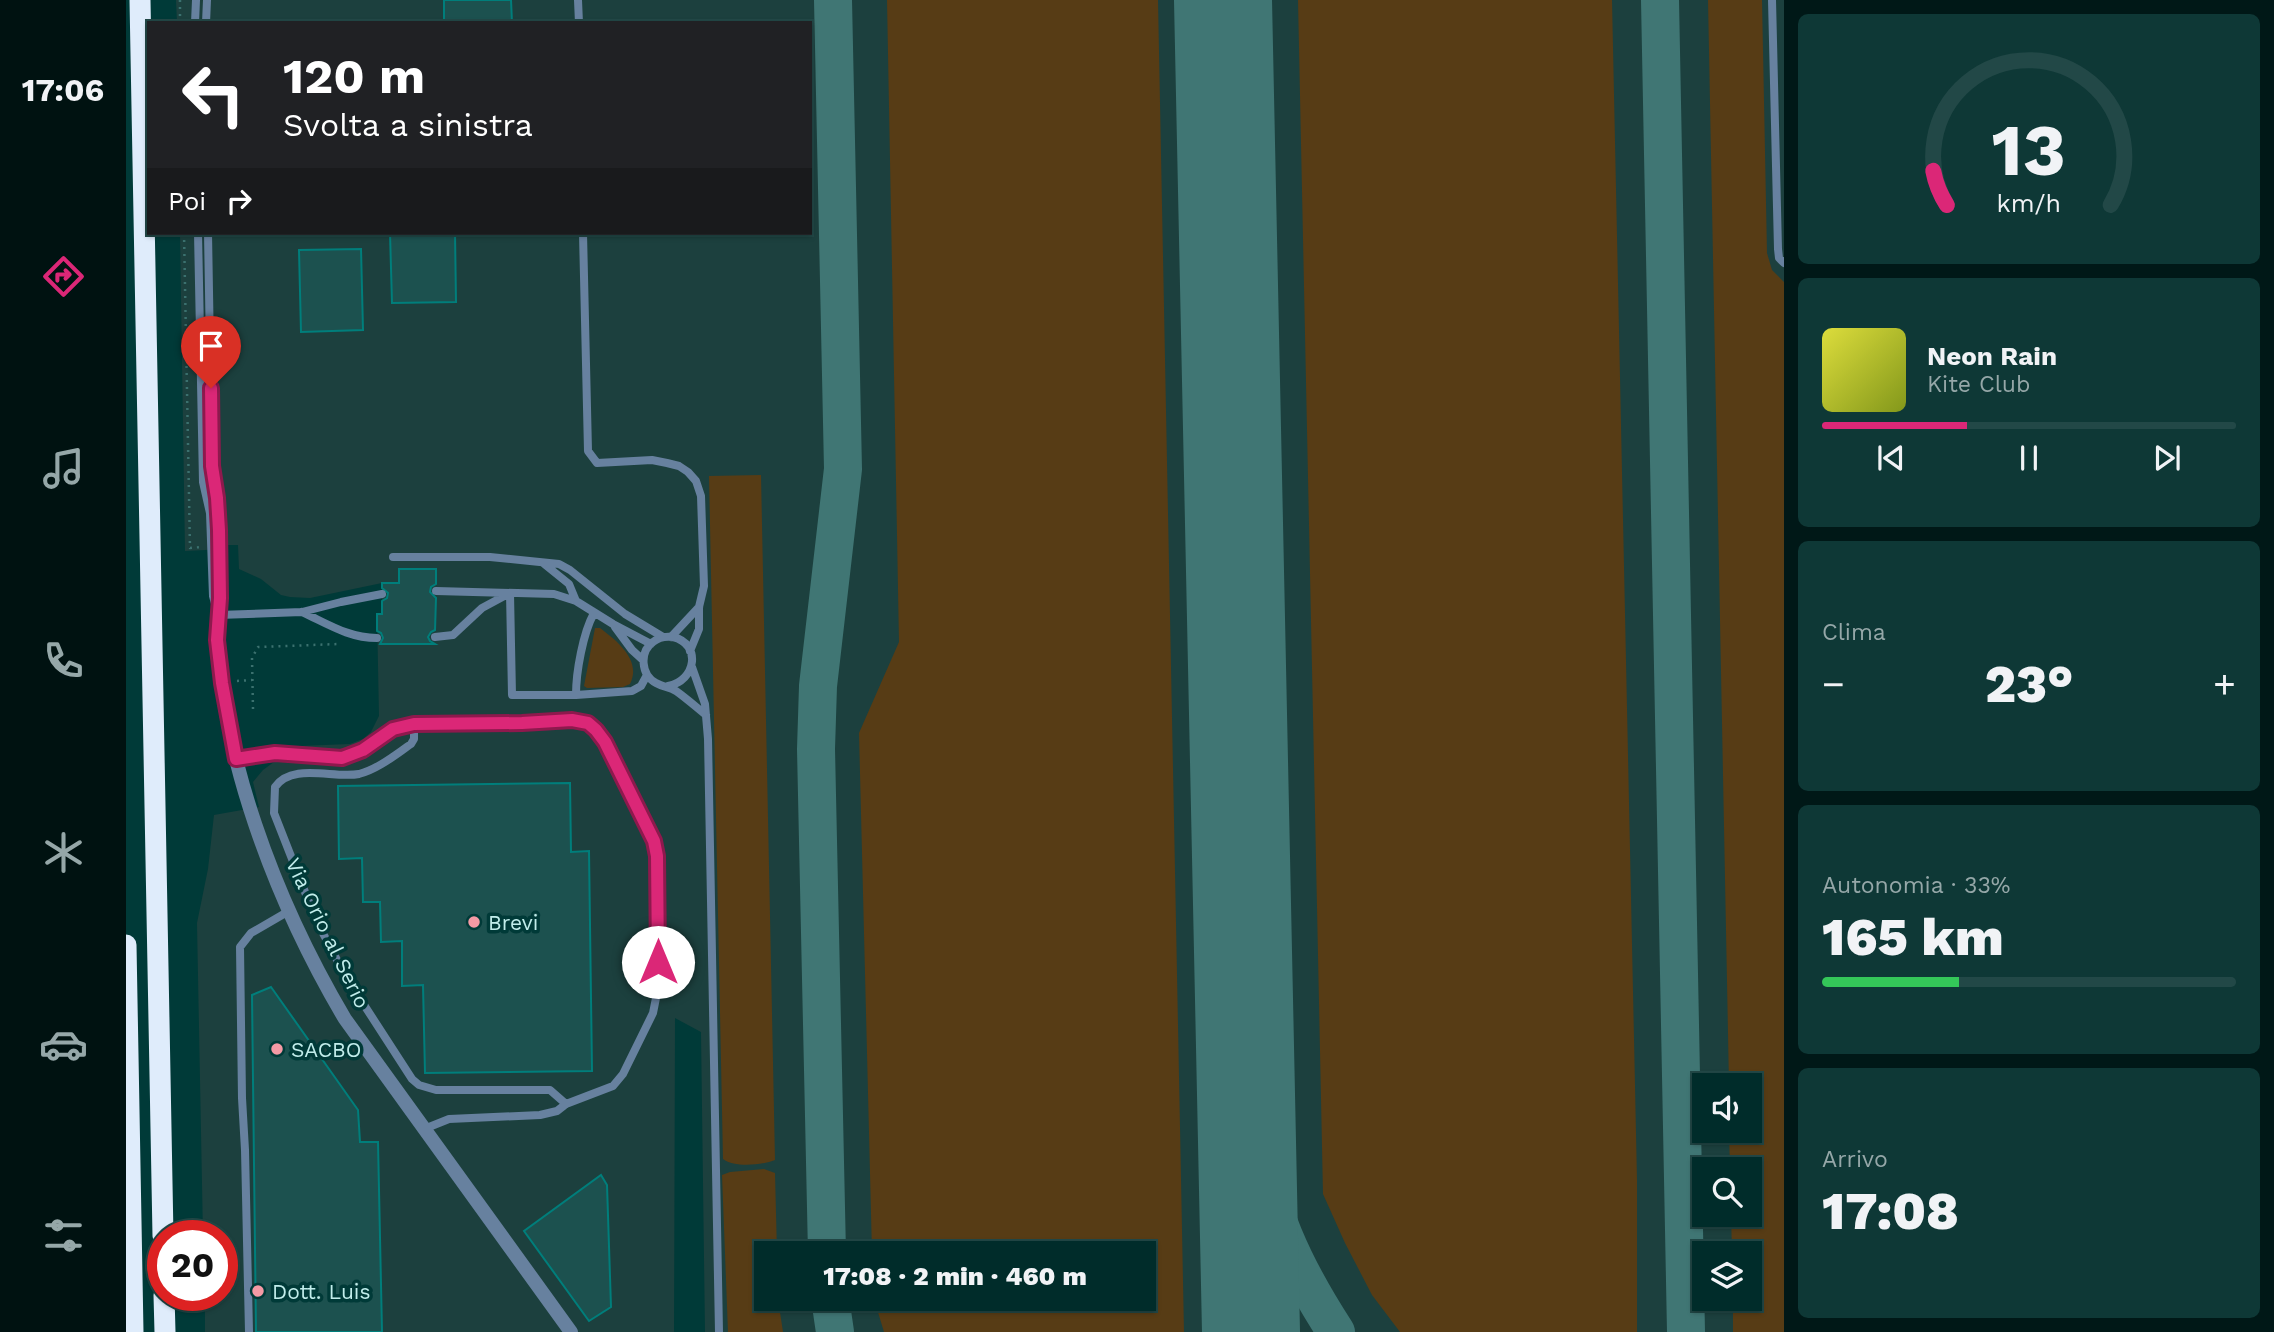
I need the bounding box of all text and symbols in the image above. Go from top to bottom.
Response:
text: 120 m [283,47,425,105]
icon: left [168,49,259,140]
text: 17:06 [22,71,104,109]
text: Svolta a sinistra [283,106,533,144]
text: 13 [1992,107,2066,193]
icon: right [220,182,258,220]
text: Poi [168,186,206,216]
text: km/h [1997,189,2061,218]
icon: directions [39,252,88,301]
pin [181,316,241,388]
icon: arrive [192,327,230,365]
text: Neon Rain [1927,341,2057,371]
text: Kite Club [1927,371,2030,398]
icon: previous [1872,439,1910,477]
icon: pause [2010,439,2048,477]
icon: next [2148,439,2186,477]
icon: music [39,444,88,493]
text: Clima [1822,619,1886,646]
icon: phone [39,636,88,685]
text: 23° [1985,654,2073,715]
text: − [1822,662,1845,706]
text: + [2213,662,2236,706]
icon: climate [39,828,88,877]
street label: Via Orio al Serio [281,854,375,1012]
text: Autonomia · 33% [1822,872,2011,899]
text: 165 km [1822,907,2004,968]
place label: Brevi [488,910,538,935]
marker: Brevi [466,914,482,930]
position arrow [621,925,695,999]
icon: car [39,1020,88,1069]
place label: SACBO [291,1037,362,1062]
marker: SACBO [269,1041,285,1057]
map controls [1692,1073,1762,1311]
button: sound [1692,1073,1762,1143]
text: Arrivo [1822,1146,1888,1173]
button: search [1692,1157,1762,1227]
text: 17:08 [1822,1181,1959,1242]
icon: filters [39,1211,88,1260]
speed limit sign: 20 [147,1220,238,1311]
button: layers [1692,1241,1762,1311]
text: 17:08 · 2 min · 460 m [823,1261,1087,1291]
place label: Dott. Luis [272,1279,371,1304]
marker: Dott. Luis [250,1283,266,1299]

